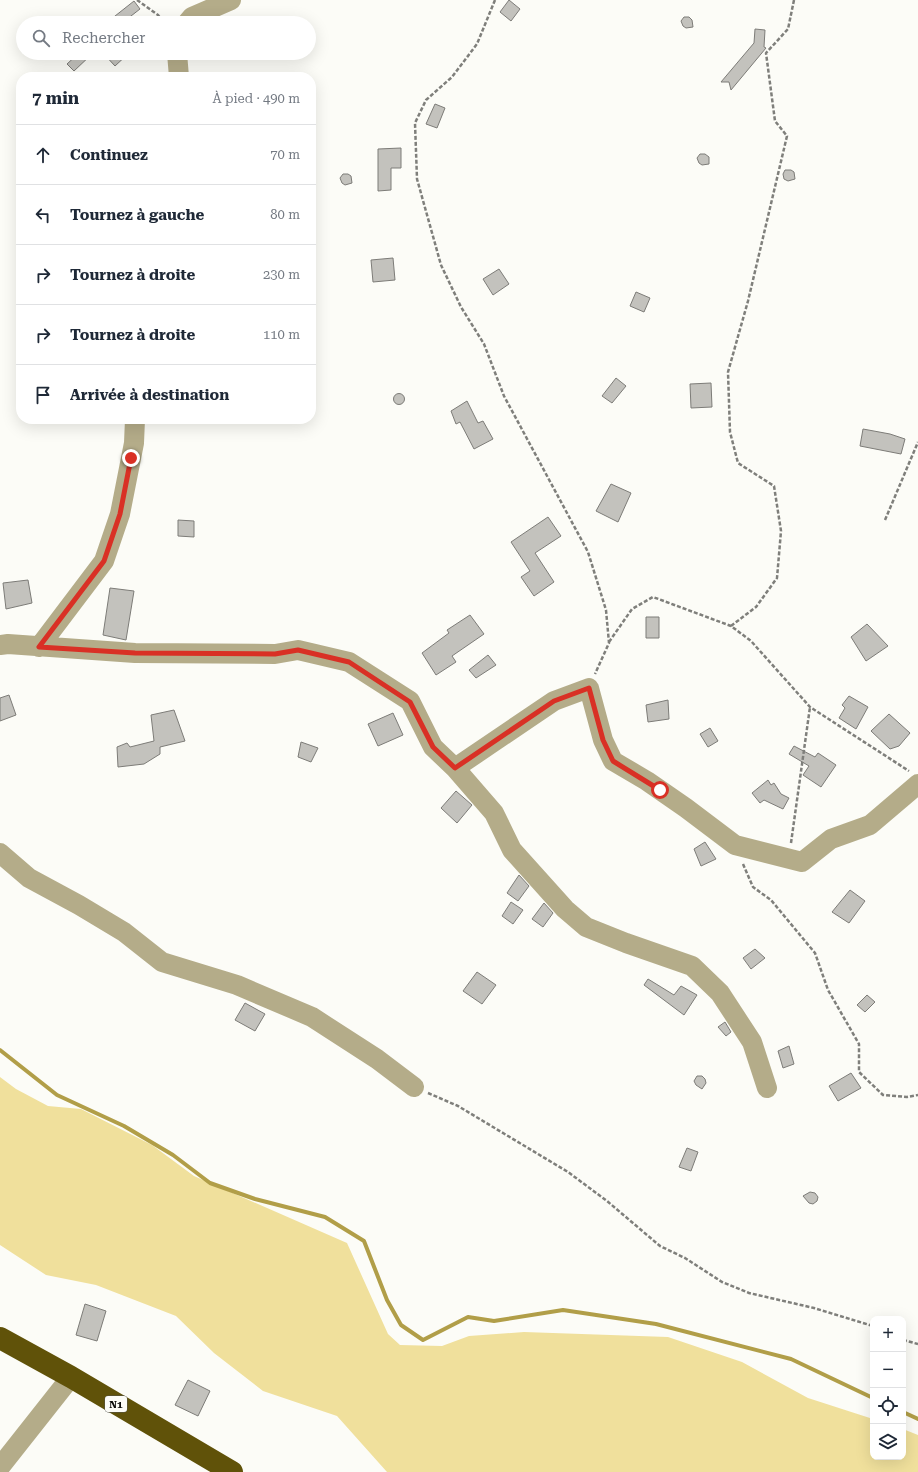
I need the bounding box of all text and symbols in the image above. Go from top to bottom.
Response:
search box [16,16,316,60]
icon: search [30,27,52,49]
text: Rechercher [62,29,145,47]
text: 7 min [32,88,79,108]
text: À pied · 490 m [213,91,300,106]
icon: ahead [32,144,54,166]
text: Continuez [70,146,148,164]
text: 70 m [270,147,300,162]
icon: left [32,204,54,226]
text: Tournez à gauche [70,206,204,224]
text: 80 m [270,207,300,222]
icon: right [32,264,54,286]
text: Tournez à droite [70,266,195,284]
text: 230 m [263,267,300,282]
icon: right [32,324,54,346]
text: Tournez à droite [70,326,195,344]
text: 110 m [263,327,300,342]
icon: arrive [32,384,54,406]
text: Arrivée à destination [70,386,229,404]
route end [122,449,140,467]
route start [651,781,669,799]
map controls [870,1316,906,1460]
button: + [870,1316,906,1352]
button: − [870,1352,906,1388]
button: locate [870,1388,906,1424]
road number: N1 [105,1396,127,1412]
button: layers [870,1424,906,1460]

